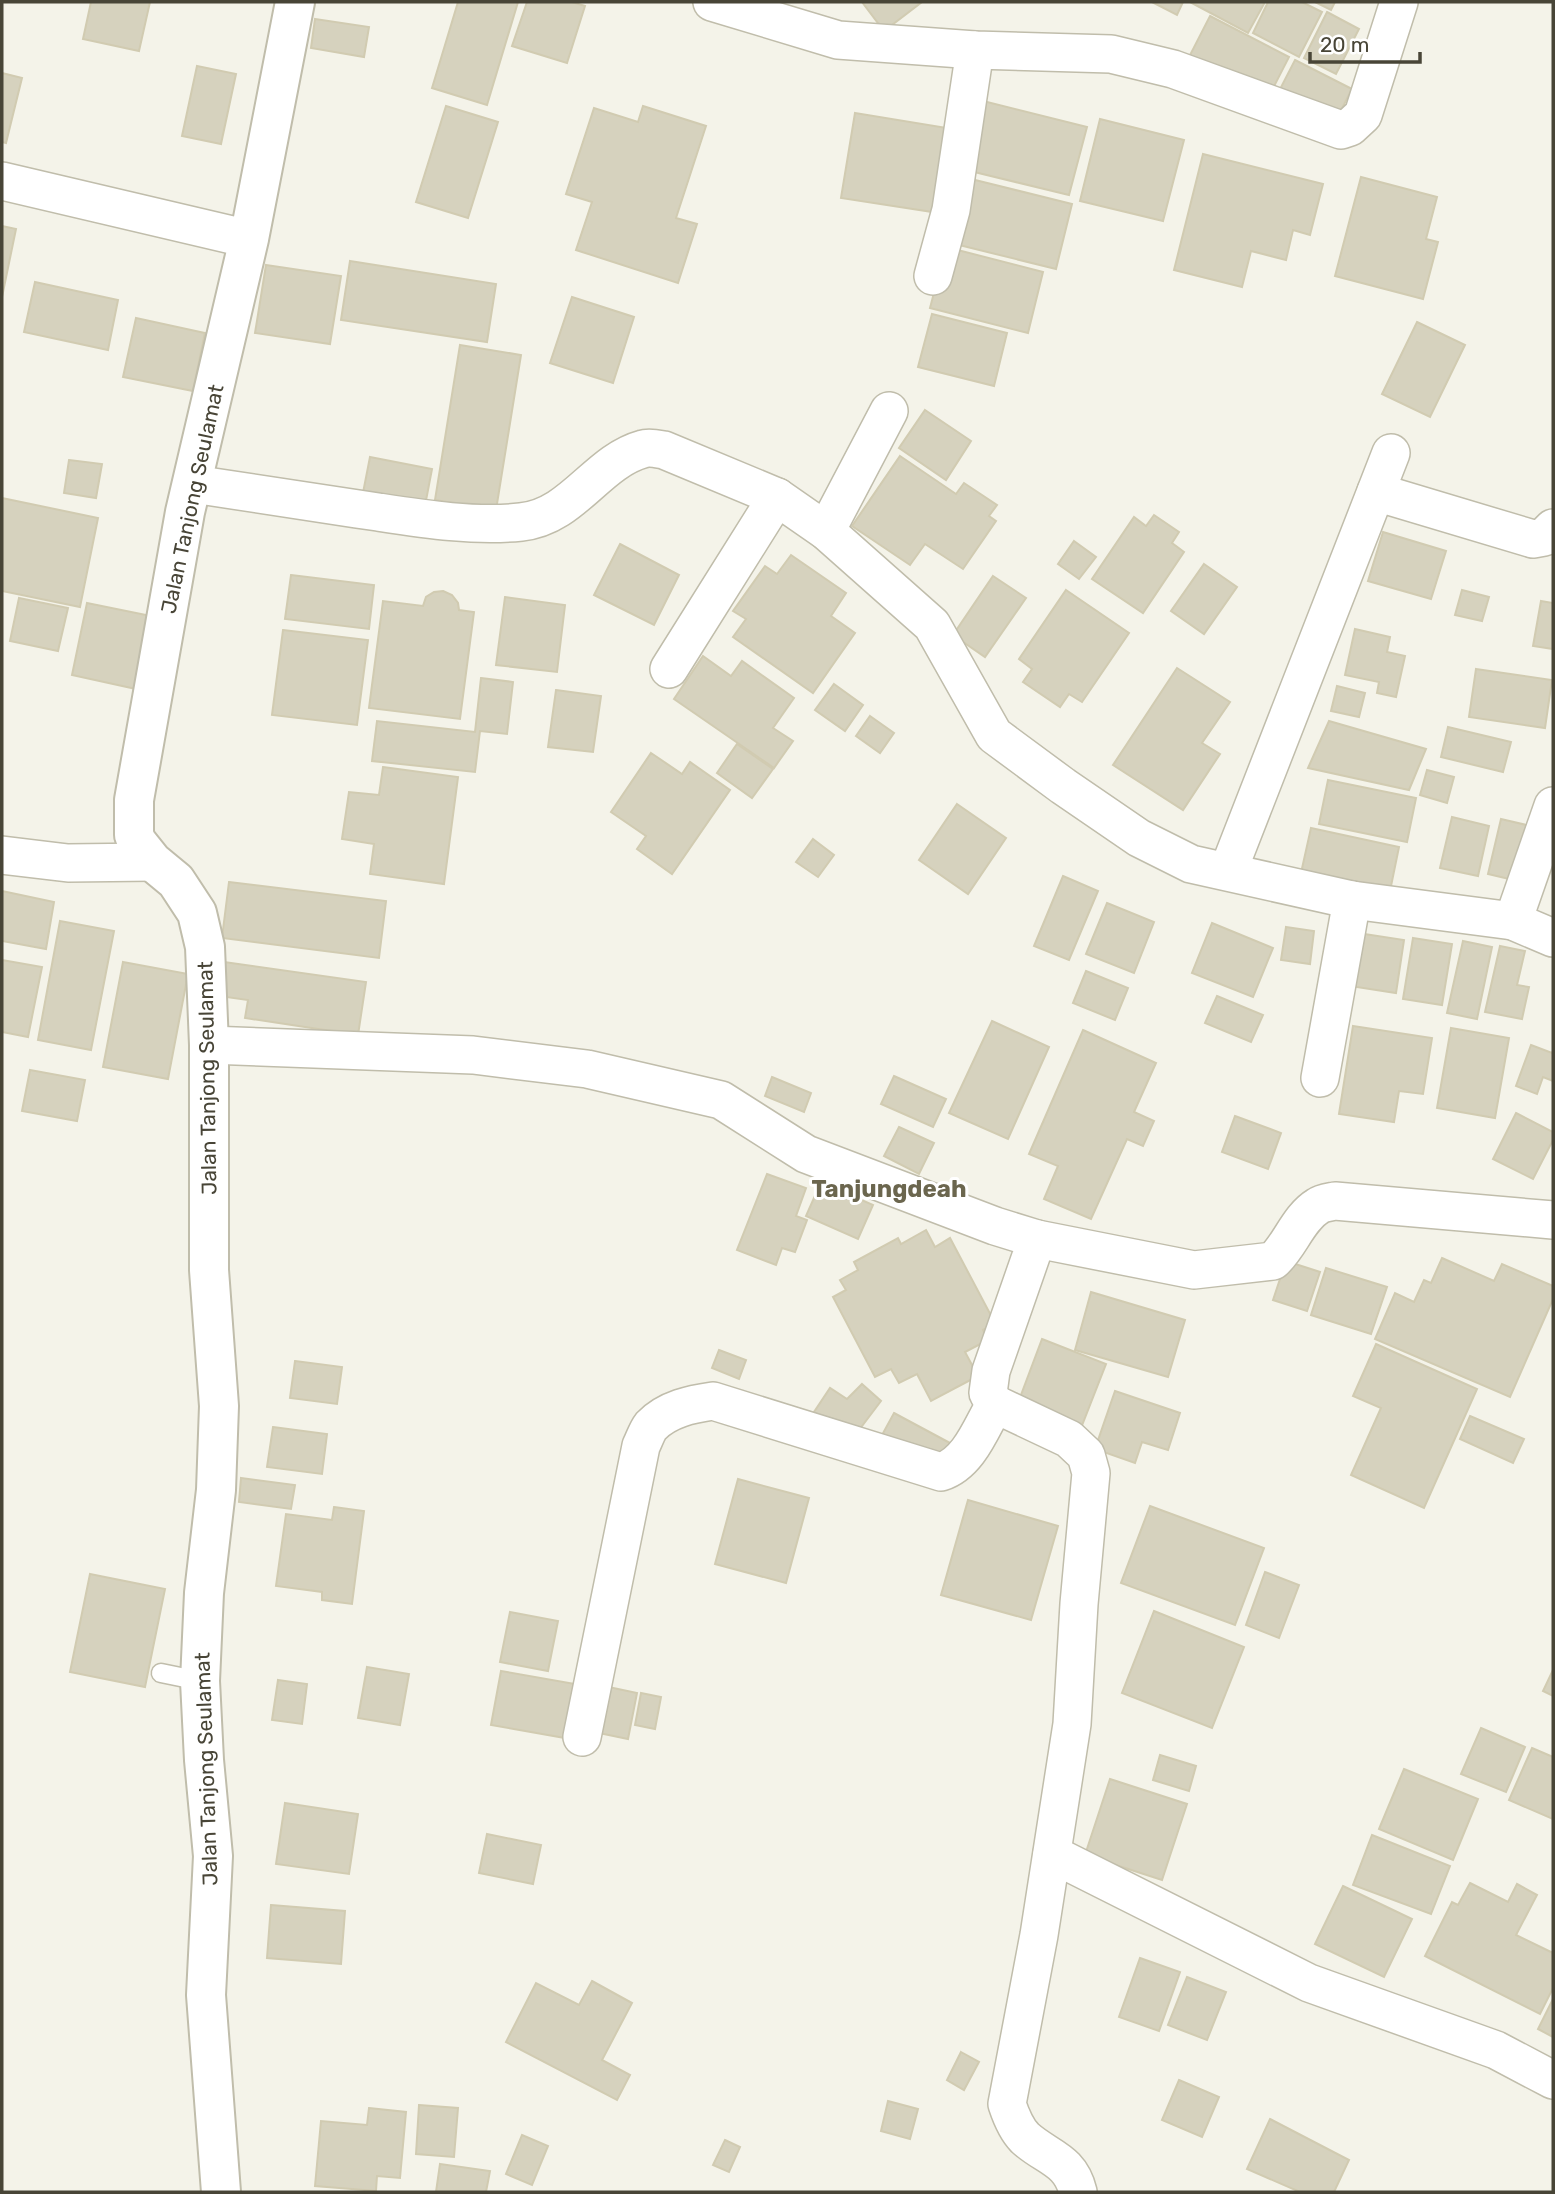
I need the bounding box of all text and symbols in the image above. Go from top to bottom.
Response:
scale bar [1310,21,1420,65]
text: 20 m [1320,32,1369,57]
street label: Jalan Tanjong Seulamat [155,382,229,616]
street label: Jalan Tanjong Seulamat [192,961,222,1195]
district label: Tanjungdeah [811,1175,967,1203]
street label: Jalan Tanjong Seulamat [189,1652,223,1886]

